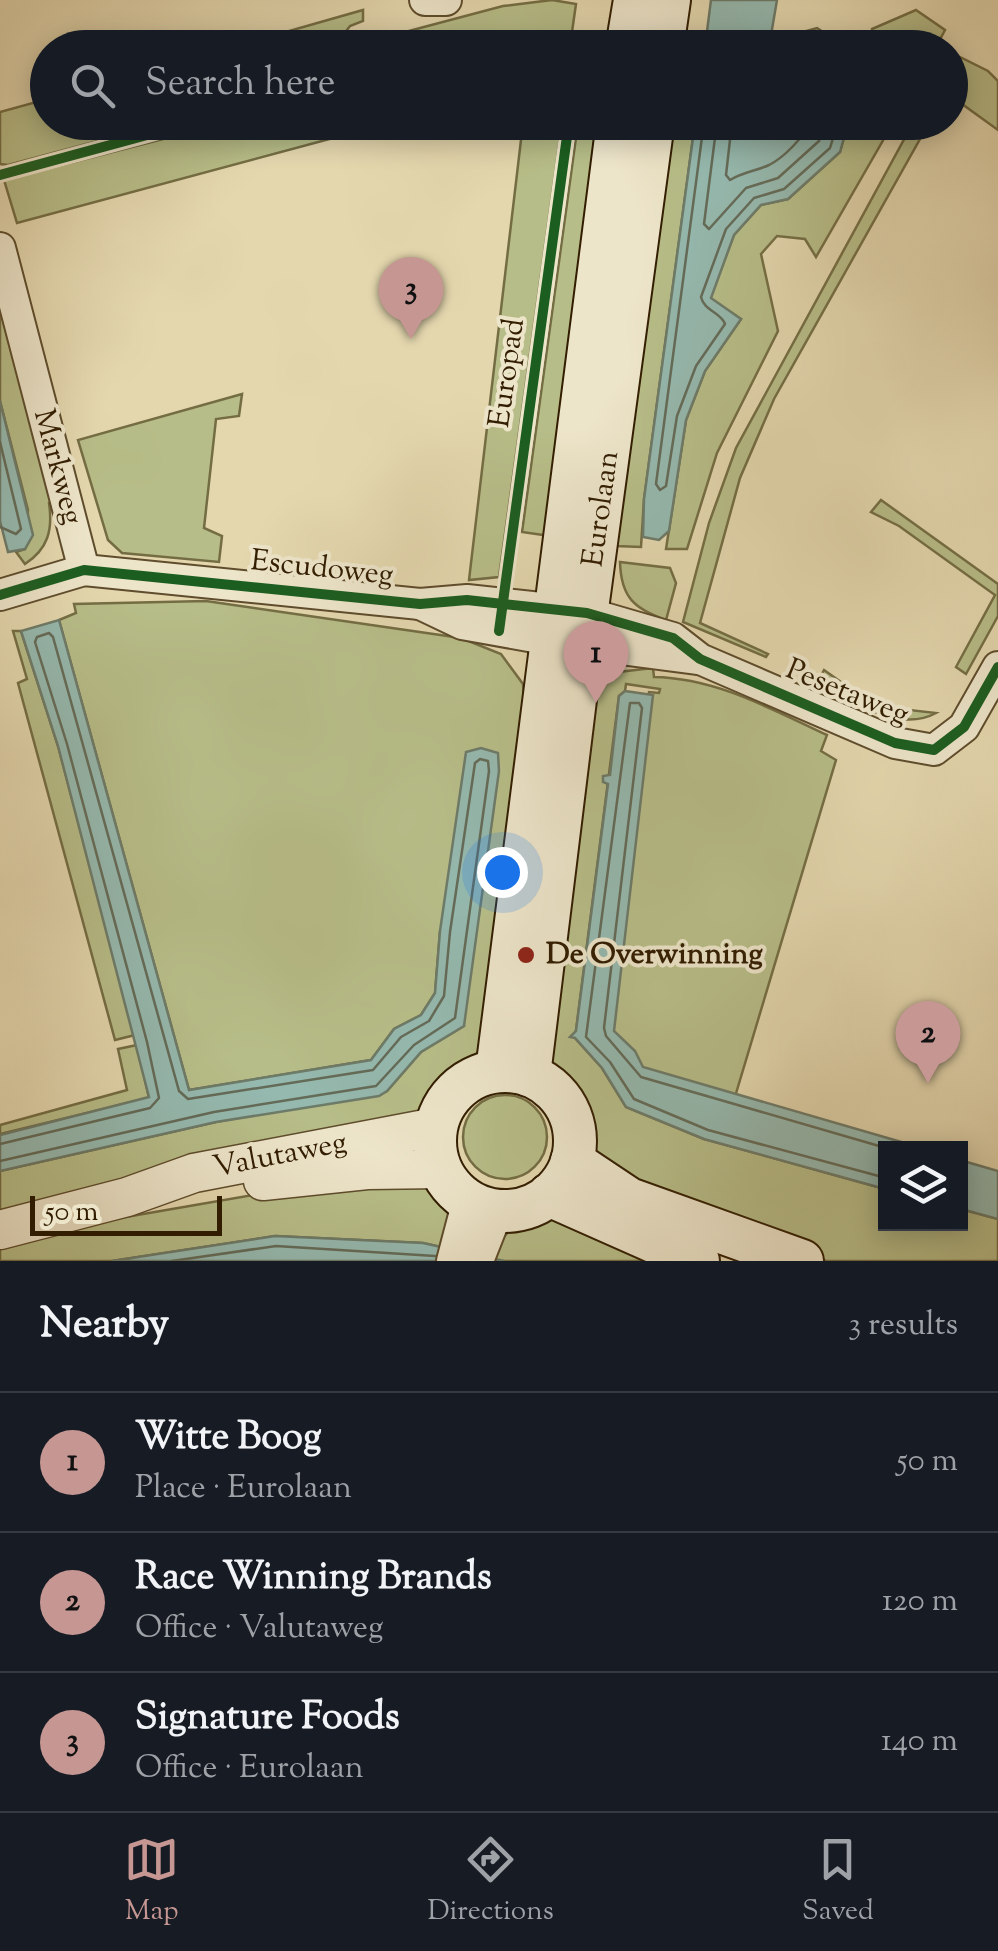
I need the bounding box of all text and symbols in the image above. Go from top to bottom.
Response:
search box [30,30,968,140]
icon: search [65,58,120,113]
text: Search here [145,58,336,112]
pin: 3 [378,256,444,339]
street label: Europad [479,316,537,430]
street label: Markweg [21,404,93,530]
street label: Eurolaan [573,448,631,570]
street label: Escudoweg [249,540,395,598]
pin: 1 [564,620,628,703]
street label: Pesetaweg [779,649,915,737]
your location [477,847,528,898]
place label: De Overwinning [546,934,763,977]
marker: De Overwinning [515,944,537,966]
pin: 2 [896,1000,960,1083]
street label: Valutaweg [209,1122,351,1190]
map controls [878,1141,968,1231]
button: layers [878,1141,968,1231]
scale bar [30,1191,222,1236]
text: 50 m [45,1193,99,1233]
text: Nearby [40,1296,169,1356]
text: 3 results [848,1303,958,1349]
text: Witte Boog [135,1412,321,1466]
text: 1 [67,1439,78,1485]
text: 50 m [897,1439,958,1485]
text: Place · Eurolaan [135,1466,352,1512]
text: Race Winning Brands [135,1552,492,1606]
text: 2 [65,1579,80,1625]
text: 120 m [882,1579,958,1625]
text: Office · Valutaweg [135,1606,384,1652]
text: Signature Foods [135,1692,400,1746]
text: 3 [66,1719,79,1765]
text: 140 m [881,1719,958,1765]
text: Office · Eurolaan [135,1746,364,1792]
tab: Map [124,1832,179,1932]
tab: Directions [427,1832,554,1932]
tab: Saved [802,1832,874,1932]

